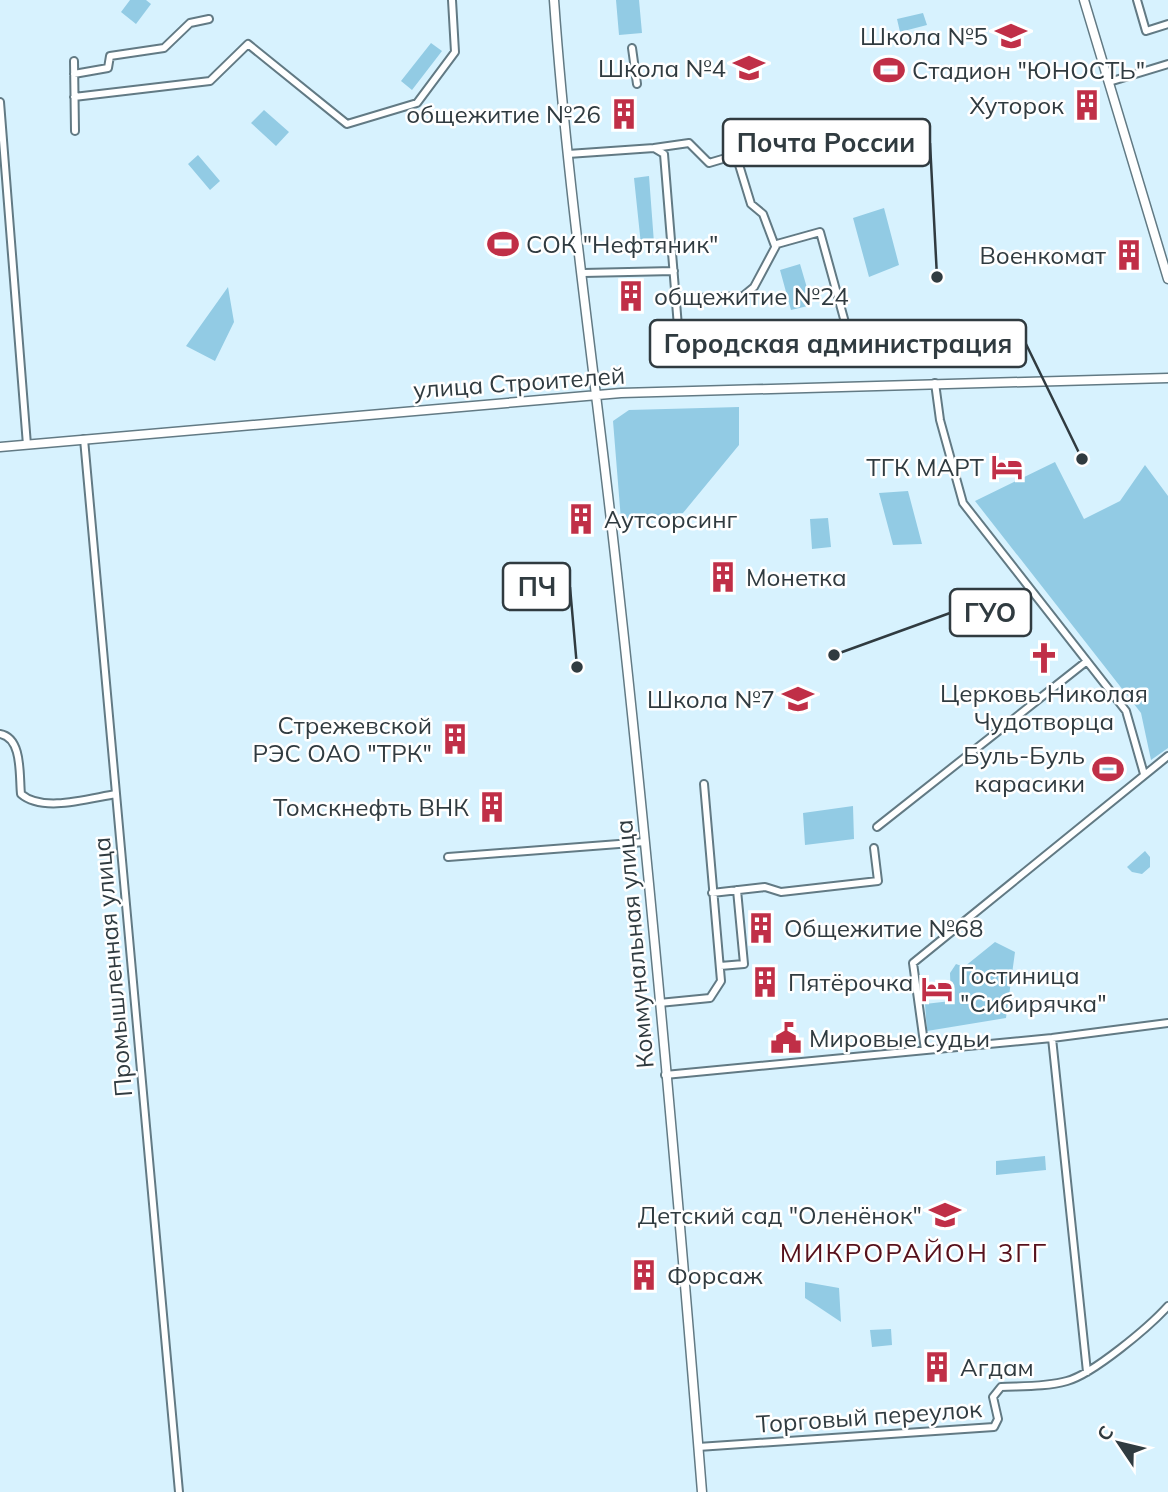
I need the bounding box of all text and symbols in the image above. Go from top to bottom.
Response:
school or university icon: Школа №5 [994,19,1028,53]
place label: Школа №5 [860,21,988,51]
school or university icon: Школа №4 [732,51,766,85]
place label: Школа №4 [598,53,726,83]
sports icon: Стадион "ЮНОСТЬ" [872,53,906,87]
place label: Стадион "ЮНОСТЬ" [912,55,1145,85]
building icon: Хуторок [1070,88,1104,122]
place label: Хуторок [970,90,1064,120]
building icon: общежитие №26 [607,97,641,131]
place label: общежитие №26 [406,99,601,129]
callout: Почта России [723,119,930,166]
text: Почта России [737,126,915,159]
sports icon: СОК "Нефтяник" [486,227,520,261]
place label: СОК "Нефтяник" [526,229,718,259]
building icon: Военкомат [1112,238,1146,272]
place label: Военкомат [980,240,1106,270]
building icon: общежитие №24 [614,279,648,313]
place label: общежитие №24 [654,281,849,311]
callout: Городская администрация [650,320,1026,367]
text: Городская администрация [664,327,1012,360]
street label: улица Строителей [412,360,626,404]
hotel icon: ТГК МАРТ [990,450,1024,484]
place label: ТГК МАРТ [866,452,984,482]
building icon: Аутсорсинг [564,502,598,536]
place label: Аутсорсинг [604,504,737,534]
building icon: Монетка [706,560,740,594]
place label: Монетка [746,562,847,592]
callout: ПЧ [503,563,570,610]
text: ПЧ [518,570,556,603]
callout: ГУО [950,589,1031,636]
text: ГУО [964,596,1016,629]
church icon: Церковь Николая Чудотворца [1027,641,1061,675]
place label: Церковь Николая Чудотворца [940,678,1148,736]
school or university icon: Школа №7 [781,682,815,716]
place label: Школа №7 [647,684,775,714]
place label: Стрежевской РЭС ОАО "ТРК" [252,710,432,768]
building icon: Стрежевской РЭС ОАО "ТРК" [438,722,472,756]
place label: Буль-Буль карасики [963,740,1085,798]
sports icon: Буль-Буль карасики [1091,752,1125,786]
building icon: Томскнефть ВНК [475,790,509,824]
place label: Томскнефть ВНК [273,792,469,822]
street label: Коммунальная улица [608,818,660,1070]
street label: Промышленная улица [86,836,138,1098]
building icon: Общежитие №68 [744,911,778,945]
place label: Общежитие №68 [784,913,983,943]
place label: Гостиница "Сибирячка" [960,960,1107,1018]
building icon: Пятёрочка [748,965,782,999]
place label: Пятёрочка [788,967,913,997]
hotel icon: Гостиница "Сибирячка" [920,972,954,1006]
public building icon: Мировые судьи [769,1021,803,1055]
place label: Мировые судьи [809,1023,990,1053]
school or university icon: Детский сад "Оленёнок" [928,1198,962,1232]
place label: Детский сад "Оленёнок" [638,1200,922,1230]
district label: МИКРОРАЙОН 3ГГ [780,1236,1048,1269]
building icon: Форсаж [627,1258,661,1292]
place label: Форсаж [667,1260,763,1290]
building icon: Агдам [920,1350,954,1384]
place label: Агдам [960,1352,1034,1382]
street label: Торговый переулок [755,1393,983,1439]
north arrow [1084,1408,1154,1478]
text: С [1092,1421,1119,1445]

